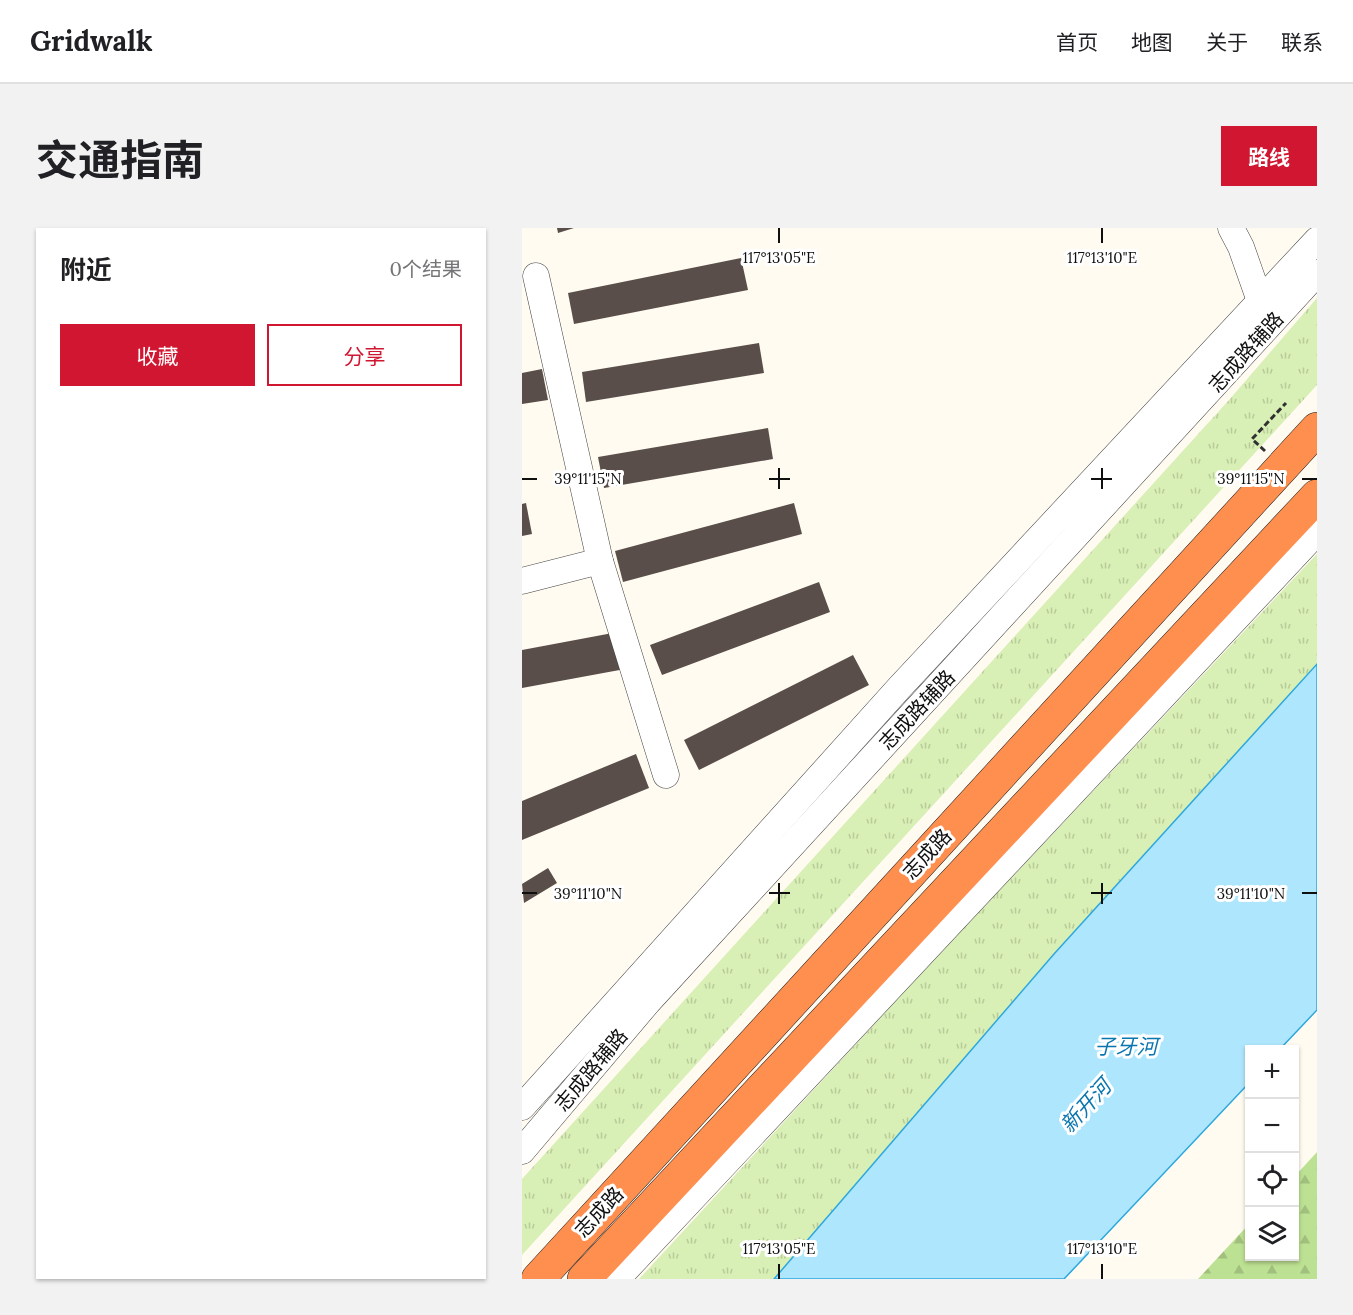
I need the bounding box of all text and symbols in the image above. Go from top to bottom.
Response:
text: Gridwalk [30,23,153,59]
text: 首页 [1056,29,1098,56]
text: 地图 [1131,29,1173,56]
text: 关于 [1206,29,1248,56]
text: 联系 [1281,29,1323,56]
button: 路线 [1221,126,1317,186]
text: 交通指南 [36,133,204,187]
text: 117°13'05"E [743,248,815,267]
text: 117°13'10"E [1067,248,1137,267]
text: 附近 [60,253,112,286]
text: 0个结果 [390,256,462,281]
street label: 志成路辅路 [1203,306,1288,397]
button: 收藏 [60,324,255,386]
button: 分享 [267,324,462,386]
text: 39°11'15"N [554,469,622,488]
text: 39°11'15"N [1217,469,1285,488]
street label: 志成路辅路 [873,665,960,755]
street label: 志成路 [897,823,956,884]
text: 39°11'10"N [554,884,622,903]
text: 39°11'10"N [1217,884,1285,903]
street label: 志成路辅路 [549,1023,632,1116]
water label: 子牙河 [1095,1033,1161,1060]
map controls [1245,1045,1299,1261]
button: + [1245,1045,1299,1099]
water label: 新开河 [1055,1070,1119,1138]
button: − [1245,1099,1299,1153]
button: locate [1245,1153,1299,1207]
street label: 志成路 [569,1181,628,1242]
button: layers [1245,1207,1299,1261]
text: 117°13'05"E [743,1239,815,1258]
text: 117°13'10"E [1067,1239,1137,1258]

